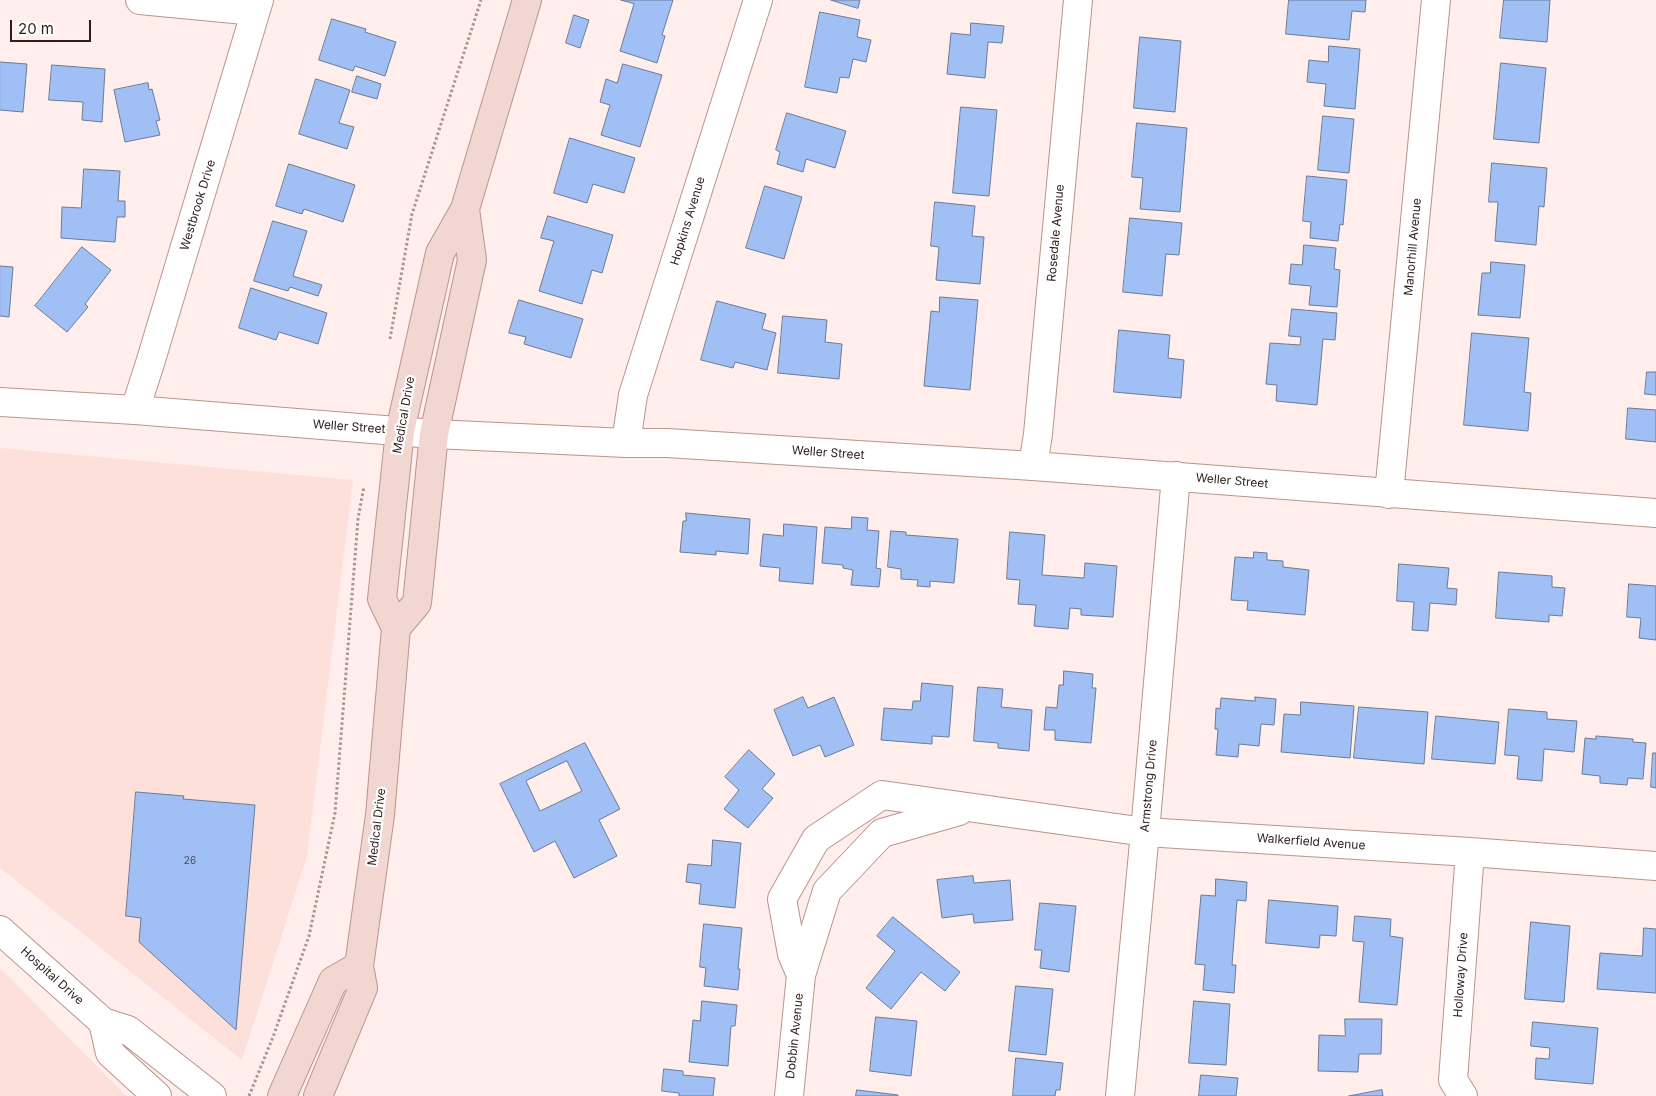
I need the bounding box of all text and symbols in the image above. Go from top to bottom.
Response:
scale bar [12,10,94,42]
text: 20 m [18,19,54,38]
street label: Westbrook Drive [177,158,219,252]
street label: Hopkins Avenue [668,175,708,267]
street label: Rosedale Avenue [1045,184,1067,282]
street label: Manorhill Avenue [1402,198,1424,296]
street label: Medical Drive [390,375,418,455]
street label: Weller Street [312,417,386,437]
street label: Weller Street [791,443,865,463]
street label: Weller Street [1195,471,1269,491]
street label: Armstrong Drive [1138,739,1160,833]
street label: Medical Drive [365,787,389,867]
street label: Walkerfield Avenue [1256,831,1366,853]
house number: 26 [184,855,196,867]
street label: Holloway Drive [1451,932,1471,1018]
street label: Hospital Drive [18,944,86,1008]
street label: Dobbin Avenue [783,992,807,1080]

